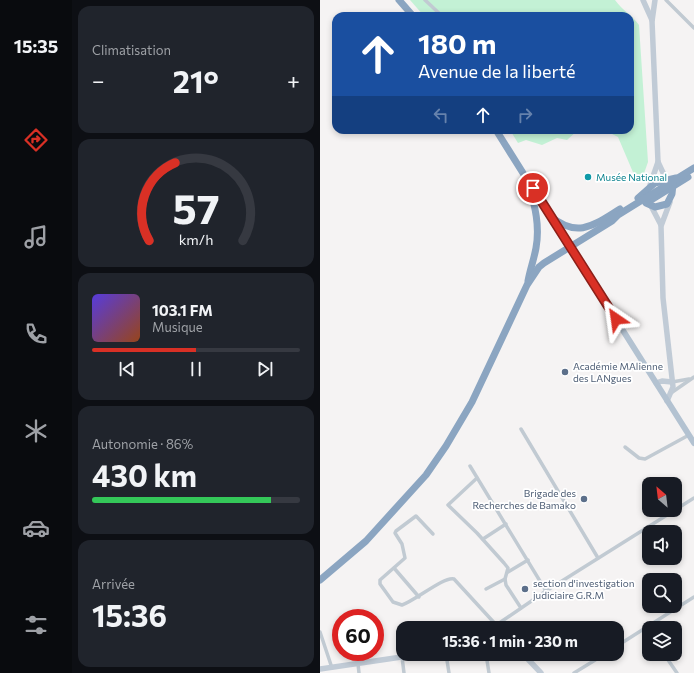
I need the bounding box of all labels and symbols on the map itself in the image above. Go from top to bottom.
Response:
pin [516,171,550,205]
place label: Musée National [596,171,667,183]
marker: Musée National [583,172,593,182]
position arrow [595,298,637,340]
place label: Académie MAlienne des LANgues [573,360,663,384]
marker: Académie MAlienne des LANgues [560,367,570,377]
north arrow [642,477,682,517]
place label: Brigade des Recherches de Bamako [472,487,576,511]
marker: Brigade des Recherches de Bamako [579,494,589,504]
place label: section d'investigation judiciaire G.R.M [533,577,634,601]
marker: section d'investigation judiciaire G.R.M [520,584,530,594]
speed limit sign: 60 [332,609,384,661]

